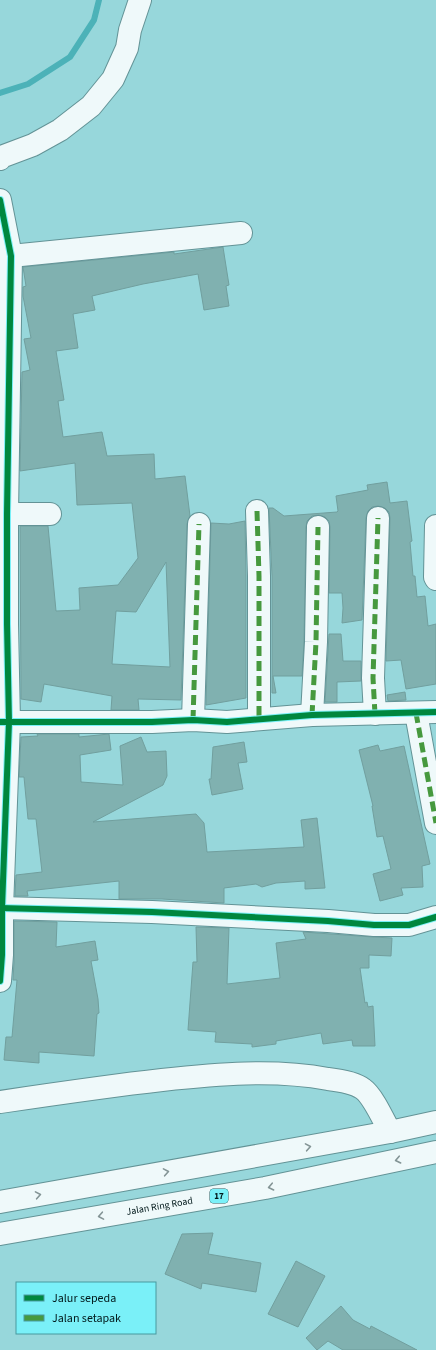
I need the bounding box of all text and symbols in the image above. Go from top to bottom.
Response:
one-way arrow [305,1143,311,1152]
one-way arrow [395,1155,401,1164]
one-way arrow [163,1168,169,1177]
one-way arrow [268,1182,274,1191]
road number: 17 [210,1189,228,1203]
one-way arrow [35,1191,42,1200]
street label: Jalan Ring Road [125,1194,194,1219]
one-way arrow [98,1211,104,1220]
legend [16,1282,156,1334]
text: Jalur sepeda [52,1290,116,1307]
text: Jalan setapak [52,1310,121,1327]

